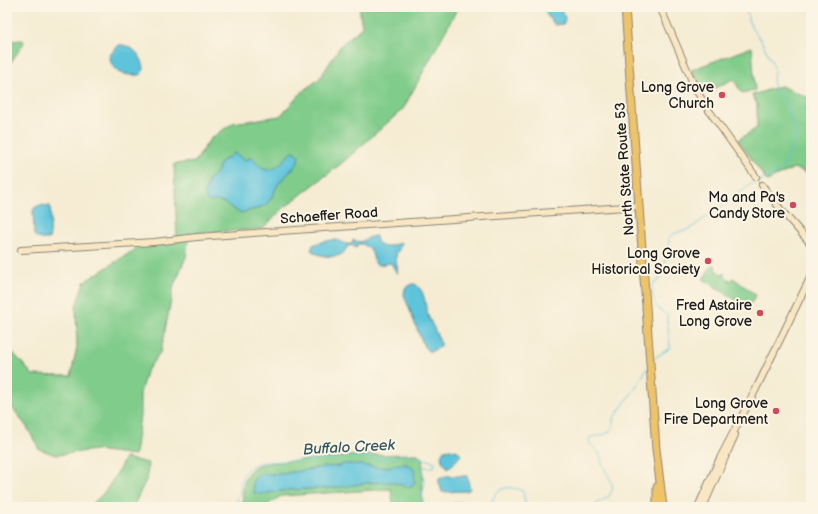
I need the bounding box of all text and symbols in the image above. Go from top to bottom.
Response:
place label: Long Grove Church [641,79,714,112]
marker: Long Grove Church [717,90,727,100]
street label: North State Route 53 [611,102,638,236]
place label: Ma and Pa's Candy Store [708,189,785,222]
marker: Ma and Pa's Candy Store [788,200,798,210]
street label: Schaeffer Road [280,204,378,227]
place label: Long Grove Historical Society [591,245,701,278]
marker: Long Grove Historical Society [703,256,713,266]
place label: Fred Astaire Long Grove [676,297,752,330]
marker: Fred Astaire Long Grove [755,308,765,318]
place label: Long Grove Fire Department [664,395,769,428]
marker: Long Grove Fire Department [771,406,781,416]
water label: Buffalo Creek [303,436,396,459]

